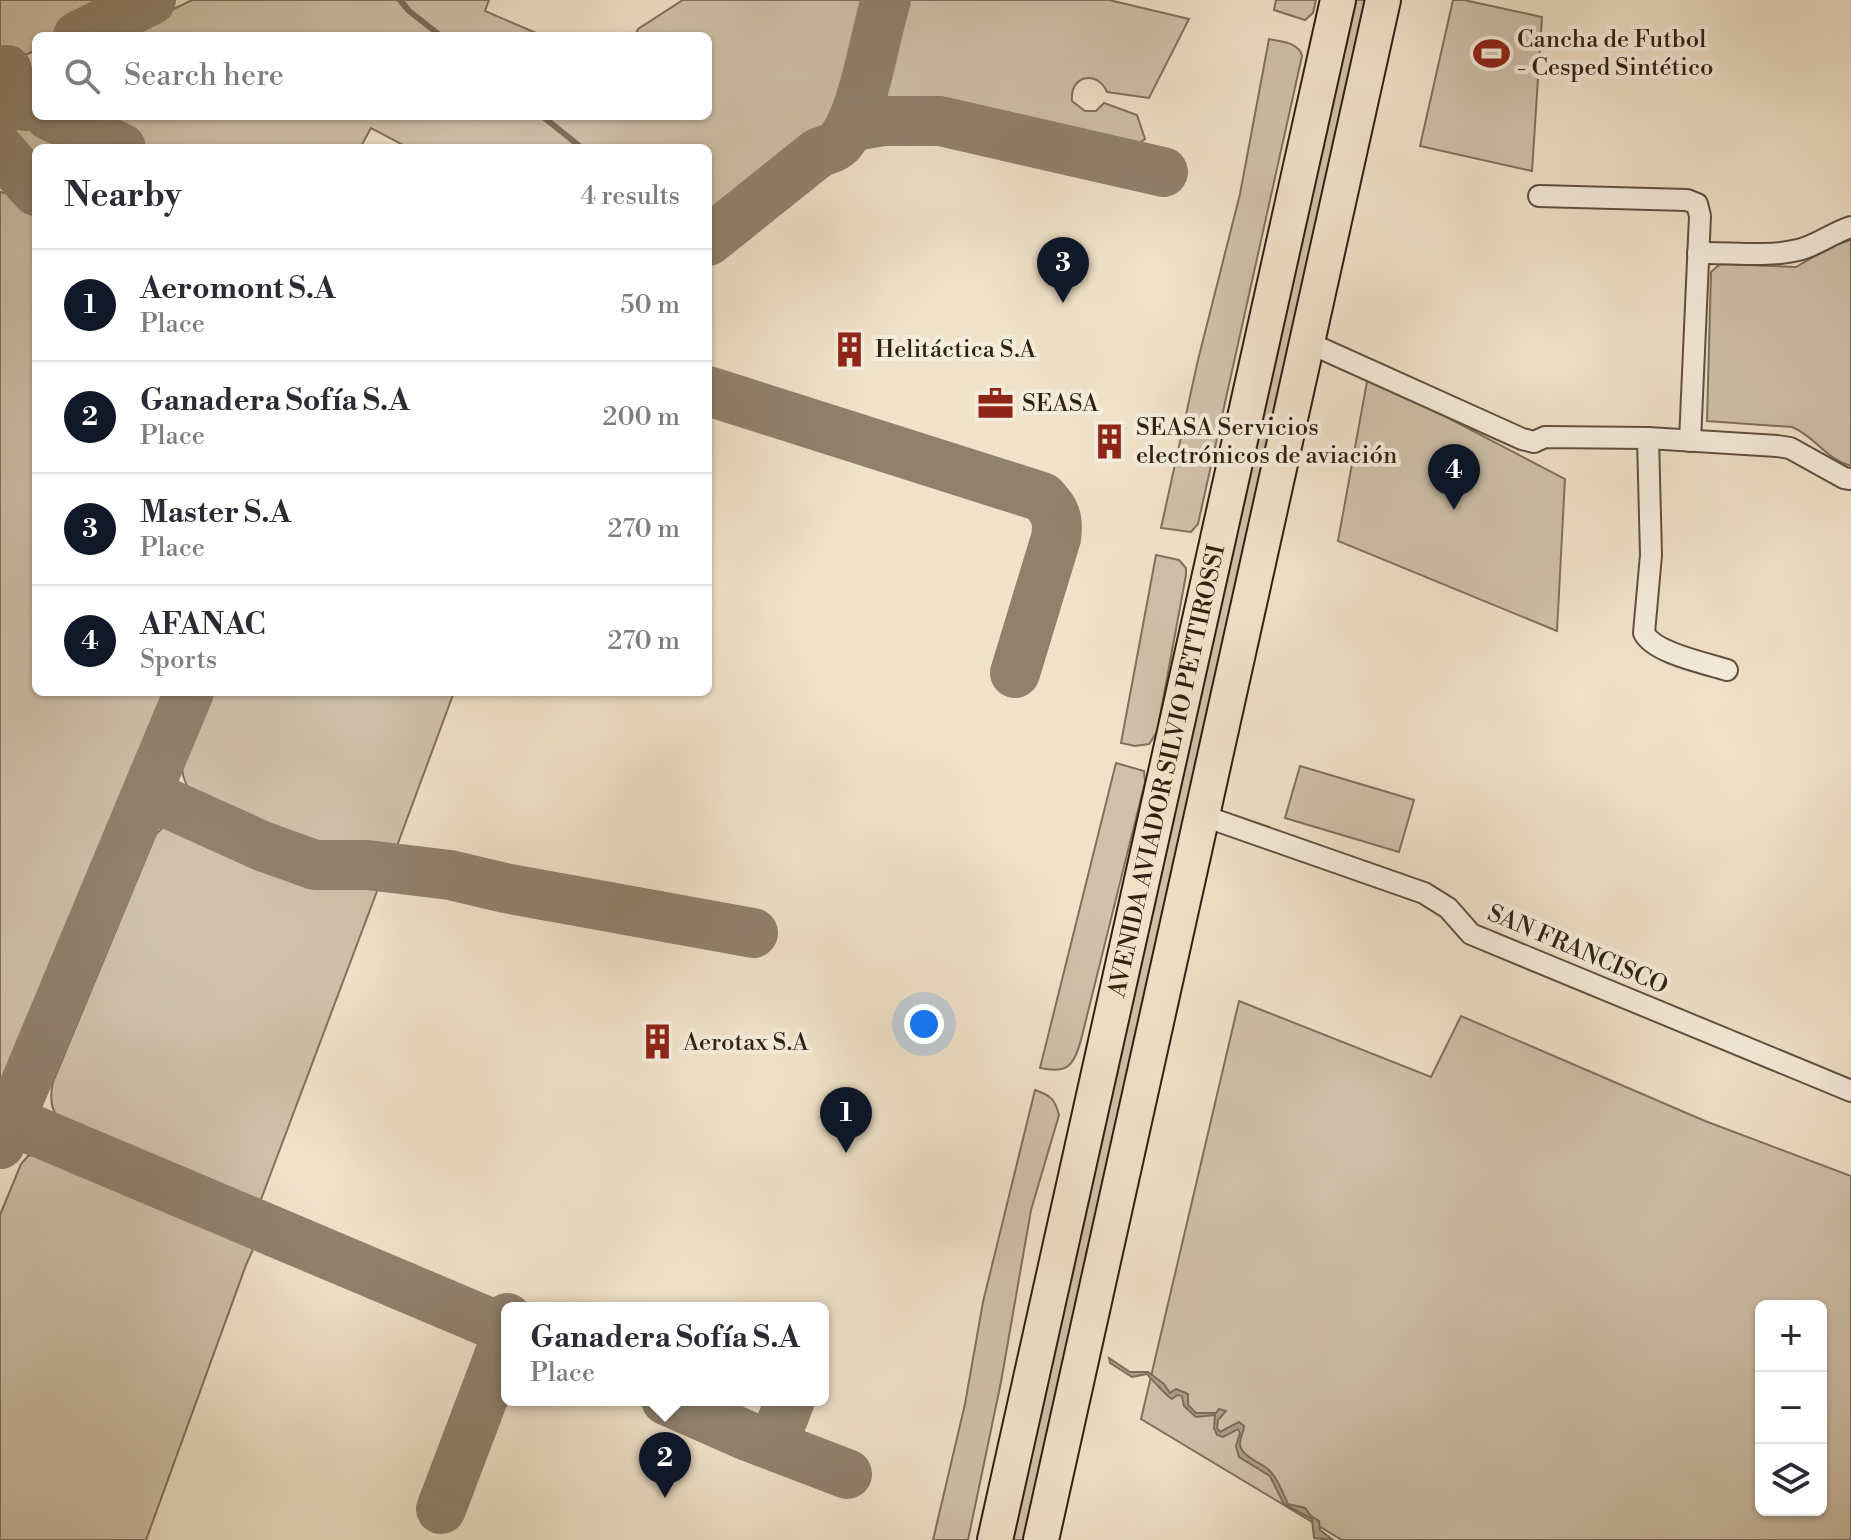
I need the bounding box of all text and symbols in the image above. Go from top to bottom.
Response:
place label: Cancha de Futbol - Cesped Sintético [1517,25,1714,83]
search box [32,32,712,120]
sports icon: Cancha de Futbol - Cesped Sintético [1472,34,1510,72]
icon: search [60,54,104,98]
text: Search here [124,57,284,95]
text: Nearby [64,175,182,217]
text: 4 results [581,180,680,212]
pin: 3 [1037,237,1089,303]
text: Aeromont S.A [140,270,335,308]
text: 1 [84,289,96,321]
text: 50 m [620,289,680,321]
text: Place [140,308,205,340]
building icon: Helitáctica S.A [830,330,868,368]
place label: Helitáctica S.A [875,335,1037,365]
text: Ganadera Sofía S.A [140,382,410,420]
office icon: SEASA [977,384,1015,422]
place label: SEASA [1022,389,1099,419]
text: 2 [82,401,98,433]
text: 200 m [603,401,680,433]
place label: SEASA Servicios electrónicos de aviación [1136,413,1397,471]
text: Place [140,420,205,452]
building icon: SEASA Servicios electrónicos de aviación [1091,422,1129,460]
pin: 4 [1428,444,1480,510]
text: Master S.A [140,494,291,532]
text: 3 [82,513,98,545]
text: 270 m [607,513,680,545]
text: Place [140,532,205,564]
street label: AVENIDA AVIADOR SILVIO PETTIROSSI [1102,542,1232,1001]
text: AFANAC [140,606,266,644]
text: 4 [81,625,99,657]
text: 270 m [607,625,680,657]
text: Sports [140,644,217,676]
street label: SAN FRANCISCO [1483,898,1672,1001]
your location [904,1004,944,1044]
building icon: Aerotax S.A [638,1023,676,1061]
place label: Aerotax S.A [682,1028,809,1058]
pin: 1 [820,1087,872,1153]
map controls [1755,1300,1827,1516]
button: + [1755,1300,1827,1372]
popup [501,1302,829,1406]
text: Ganadera Sofía S.A [530,1319,800,1357]
text: Place [530,1357,595,1389]
button: − [1755,1372,1827,1444]
pin: 2 [639,1432,691,1498]
button: layers [1755,1444,1827,1516]

